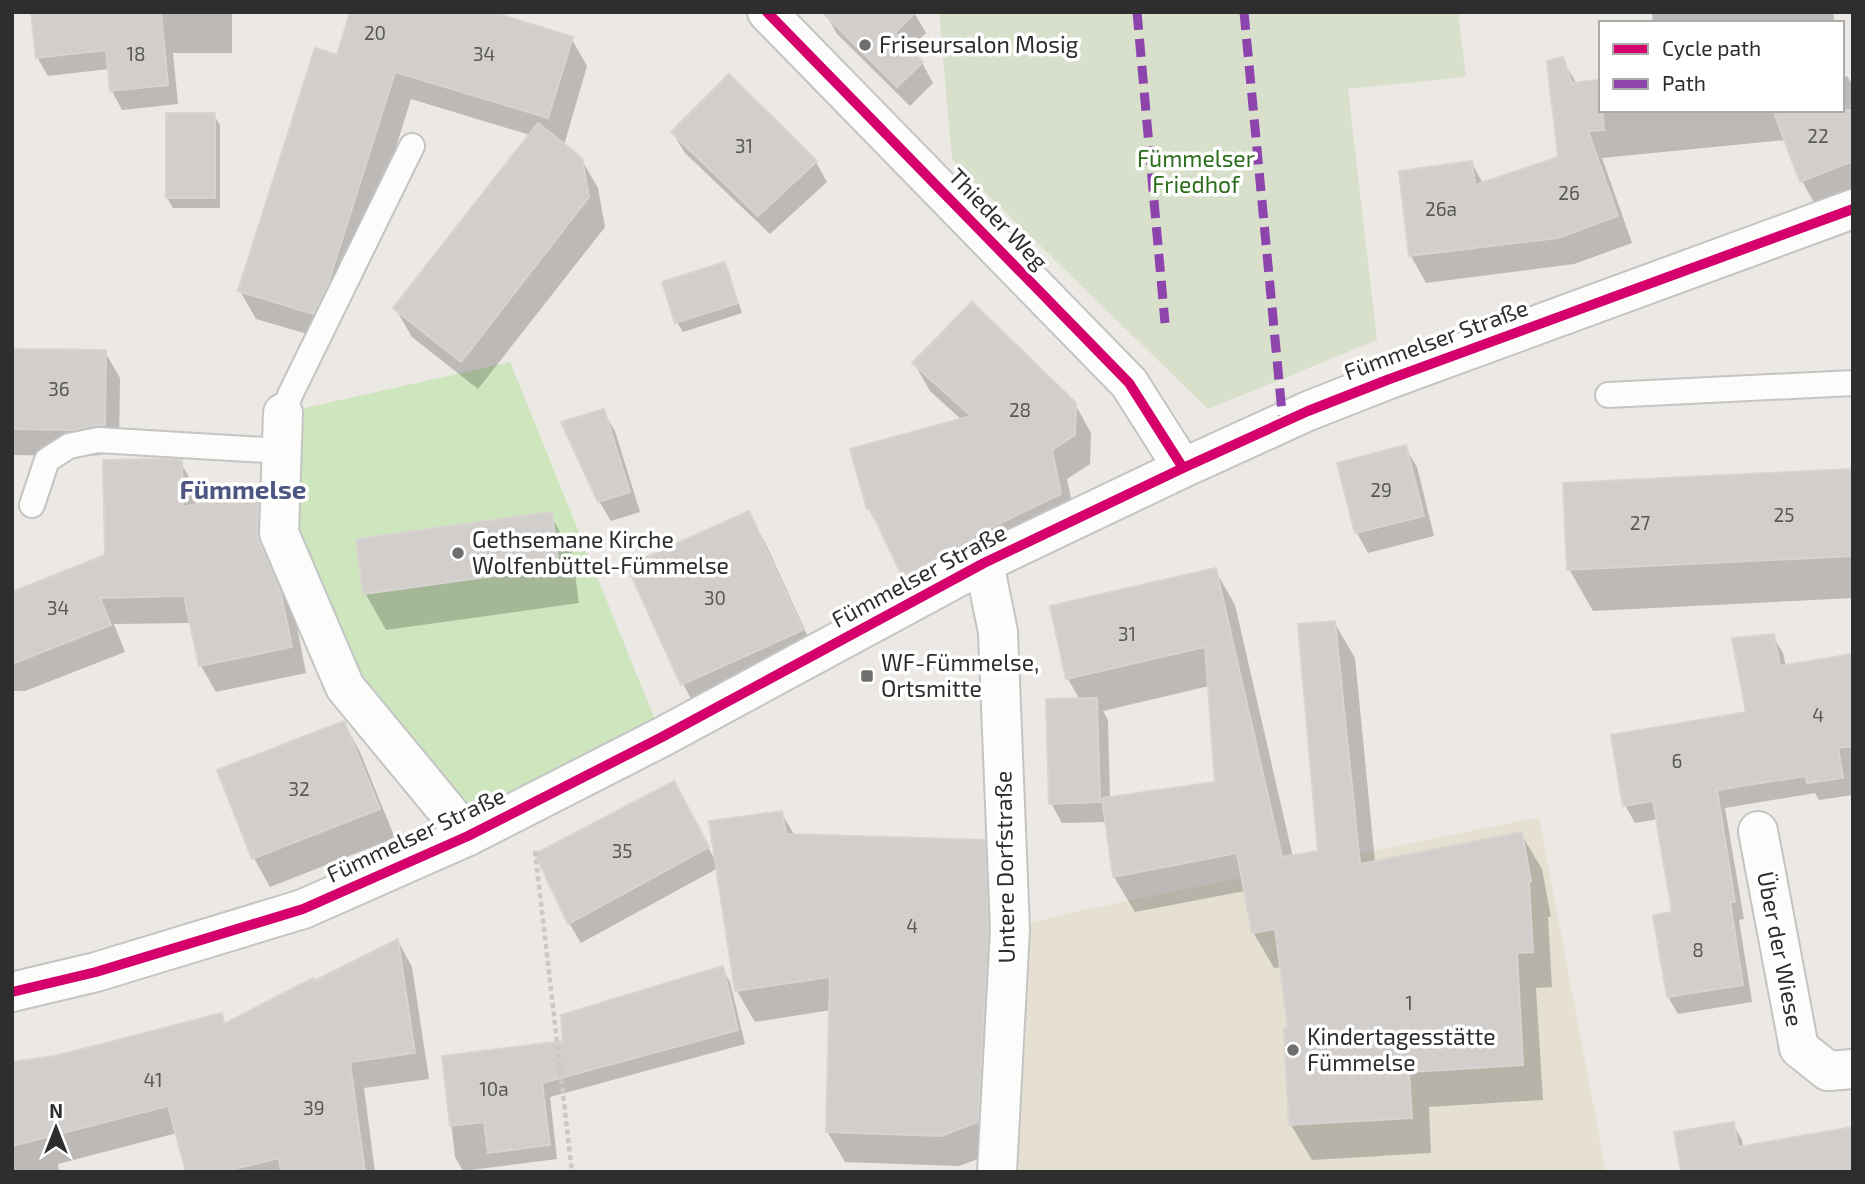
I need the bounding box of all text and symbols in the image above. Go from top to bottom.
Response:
house number: 20 [364,21,386,44]
legend [1599,21,1844,112]
place label: Friseursalon Mosig [879,30,1079,58]
text: Cycle path [1662,35,1761,60]
marker: Friseursalon Mosig [857,37,873,53]
house number: 18 [126,42,146,65]
house number: 34 [473,42,495,65]
text: Path [1662,70,1706,95]
house number: 22 [1807,124,1829,147]
house number: 31 [735,134,753,157]
park label: Fümmelser Friedhof [1137,144,1255,198]
street label: Thieder Weg [943,162,1054,275]
house number: 26 [1558,181,1580,204]
house number: 26a [1425,197,1457,220]
street label: Fümmelser Straße [1340,293,1531,385]
house number: 36 [48,377,70,400]
house number: 28 [1009,398,1031,421]
district label: Fümmelse [179,473,307,504]
house number: 29 [1370,478,1392,501]
house number: 25 [1774,503,1794,526]
house number: 27 [1630,511,1650,534]
street label: Fümmelser Straße [826,517,1011,633]
place label: Gethsemane Kirche Wolfenbüttel-Fümmelse [472,525,729,579]
marker: Gethsemane Kirche Wolfenbüttel-Fümmelse [450,545,466,561]
house number: 30 [704,586,726,609]
house number: 34 [47,596,69,619]
house number: 31 [1118,622,1136,645]
place label: WF-Fümmelse, Ortsmitte [881,648,1039,702]
marker: WF-Fümmelse, Ortsmitte [859,668,875,684]
house number: 4 [1812,703,1824,726]
house number: 6 [1672,749,1682,772]
street label: Untere Dorfstraße [988,770,1020,964]
house number: 32 [288,777,310,800]
street label: Fümmelser Straße [322,780,509,888]
house number: 35 [612,839,632,862]
street label: Über der Wiese [1752,869,1810,1029]
house number: 4 [906,914,918,937]
house number: 8 [1692,938,1704,961]
house number: 1 [1405,991,1413,1014]
place label: Kindertagesstätte Fümmelse [1307,1022,1496,1076]
marker: Kindertagesstätte Fümmelse [1285,1042,1301,1058]
house number: 41 [143,1068,163,1091]
house number: 10a [479,1077,509,1100]
north arrow [21,1093,91,1163]
house number: 39 [303,1096,325,1119]
text: N [49,1099,63,1122]

